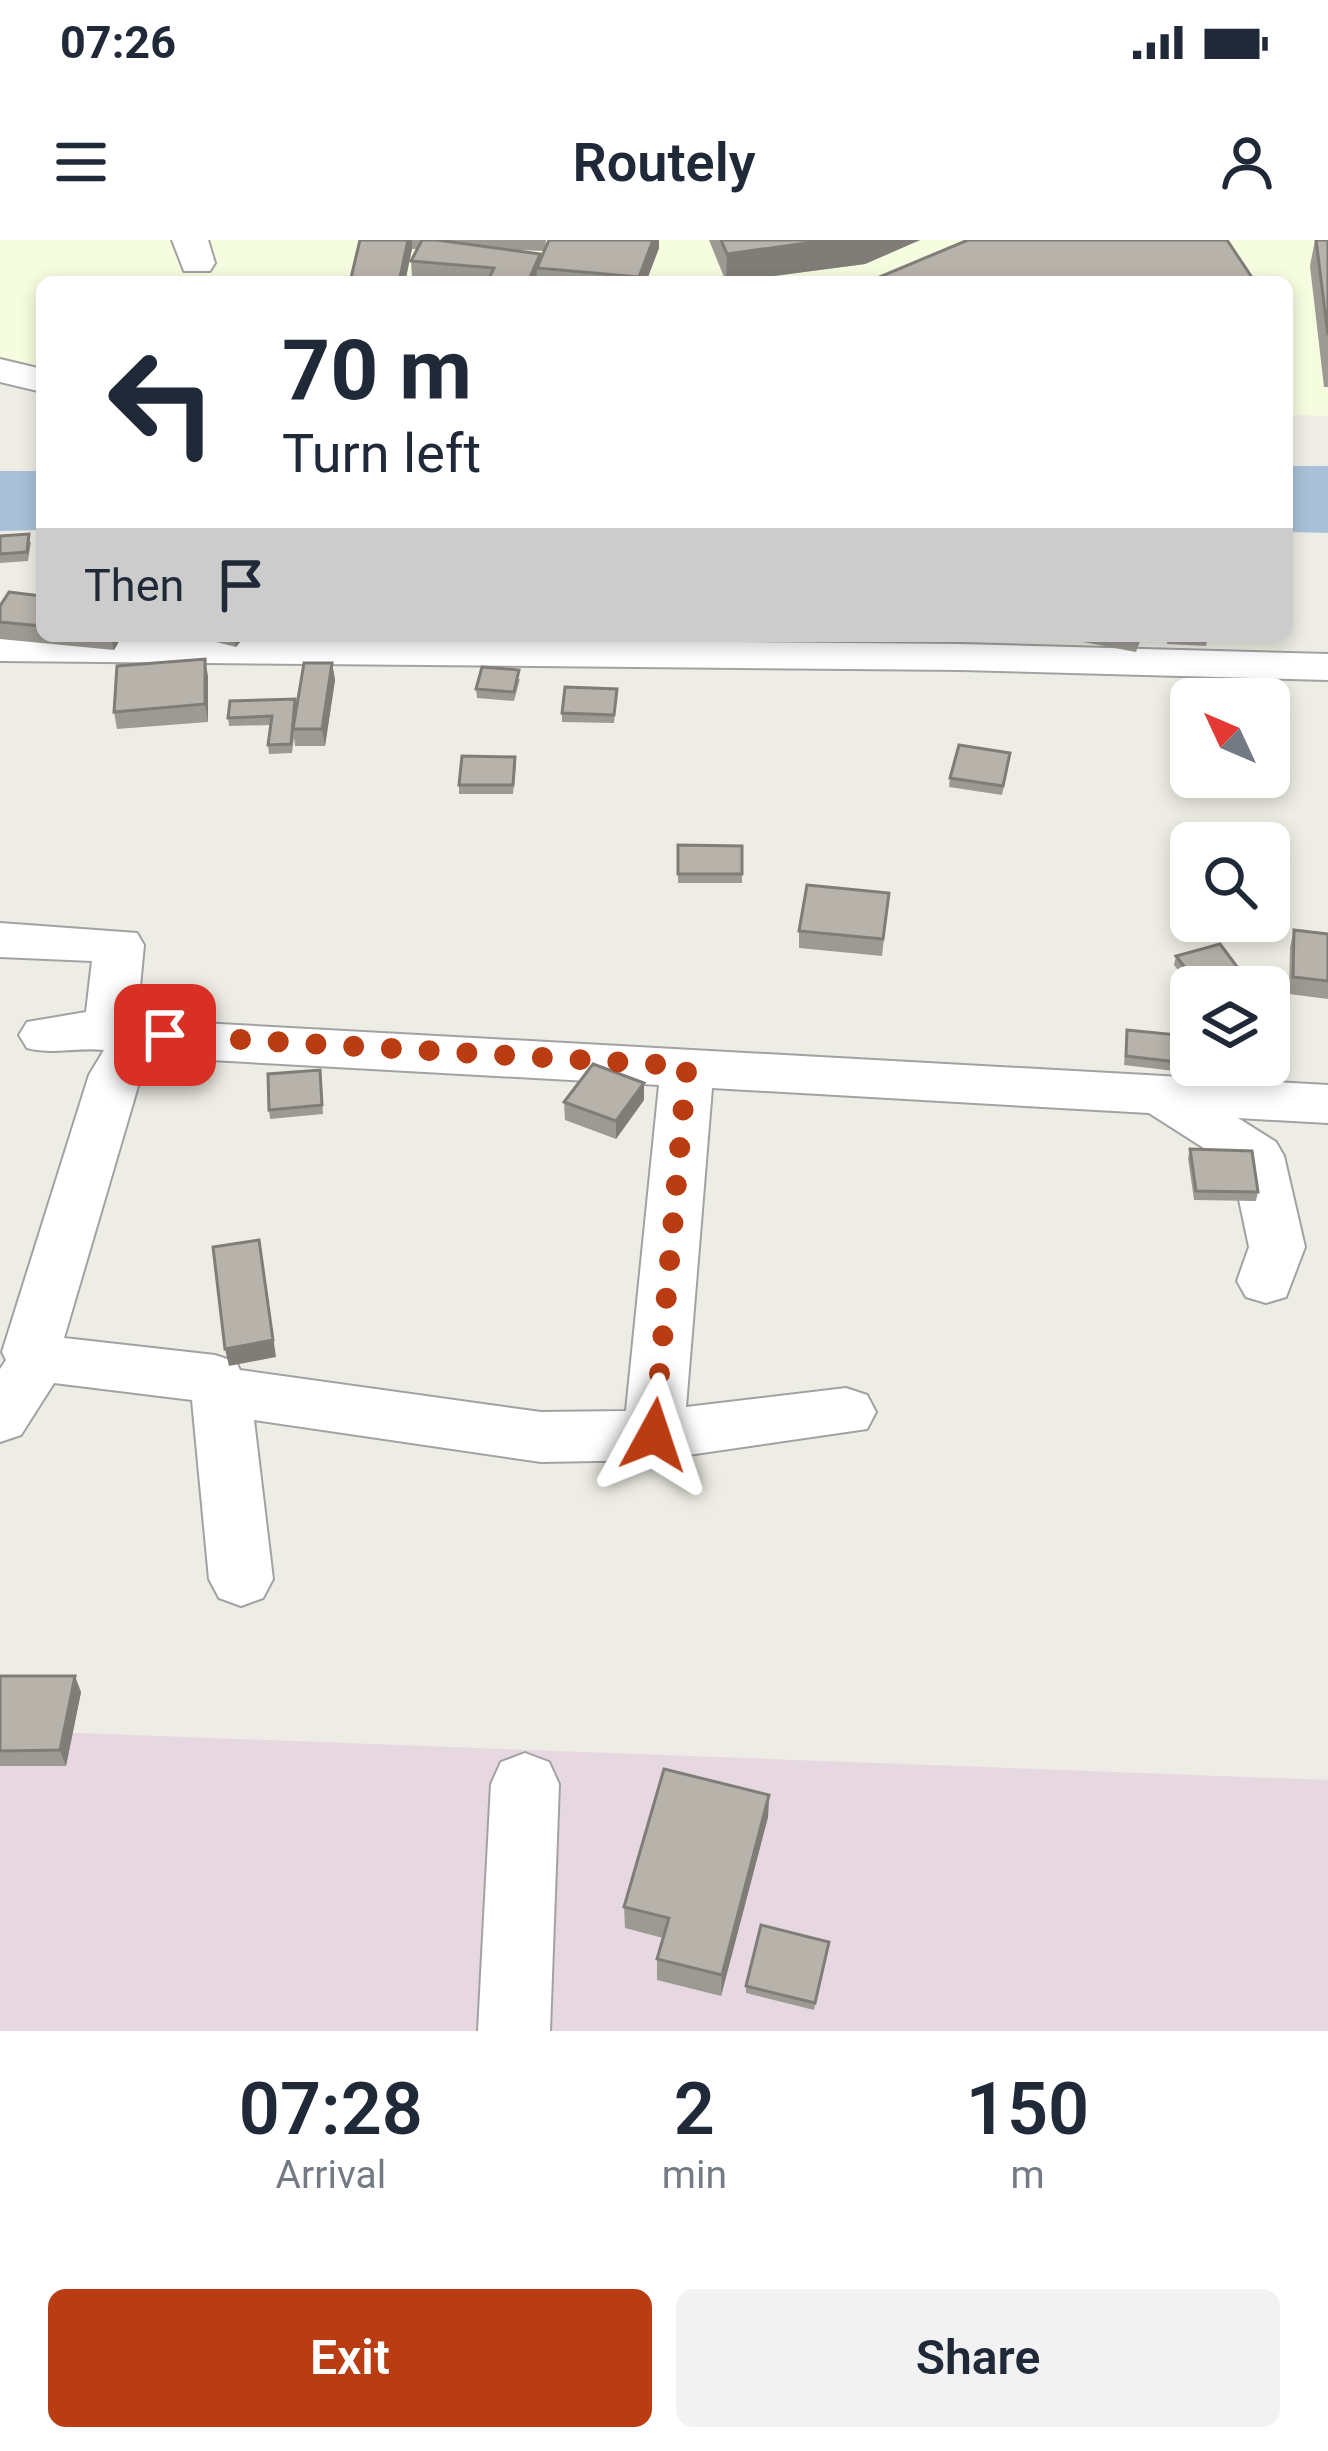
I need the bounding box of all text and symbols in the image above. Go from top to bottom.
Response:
text: 07:26 [60,16,176,69]
icon: menu [48,129,114,195]
icon: person [1214,129,1280,195]
text: Routely [572,131,756,194]
text: 70 m [282,321,472,420]
icon: left [84,324,240,480]
text: Turn left [282,422,481,485]
icon: arrive [208,552,274,618]
text: Then [84,559,184,612]
north arrow [1170,678,1290,798]
map controls [1170,678,1290,1086]
button: search [1170,822,1290,942]
button: layers [1170,966,1290,1086]
pin [114,984,216,1086]
icon: arrive [132,1002,198,1068]
position arrow [591,1372,717,1498]
text: 07:28 [239,2067,423,2152]
text: 2 [674,2067,715,2152]
text: 150 [966,2067,1089,2152]
text: Arrival [276,2152,386,2198]
text: min [662,2152,727,2198]
text: m [1010,2152,1045,2198]
button: Exit [48,2289,652,2427]
button: Share [676,2289,1280,2427]

